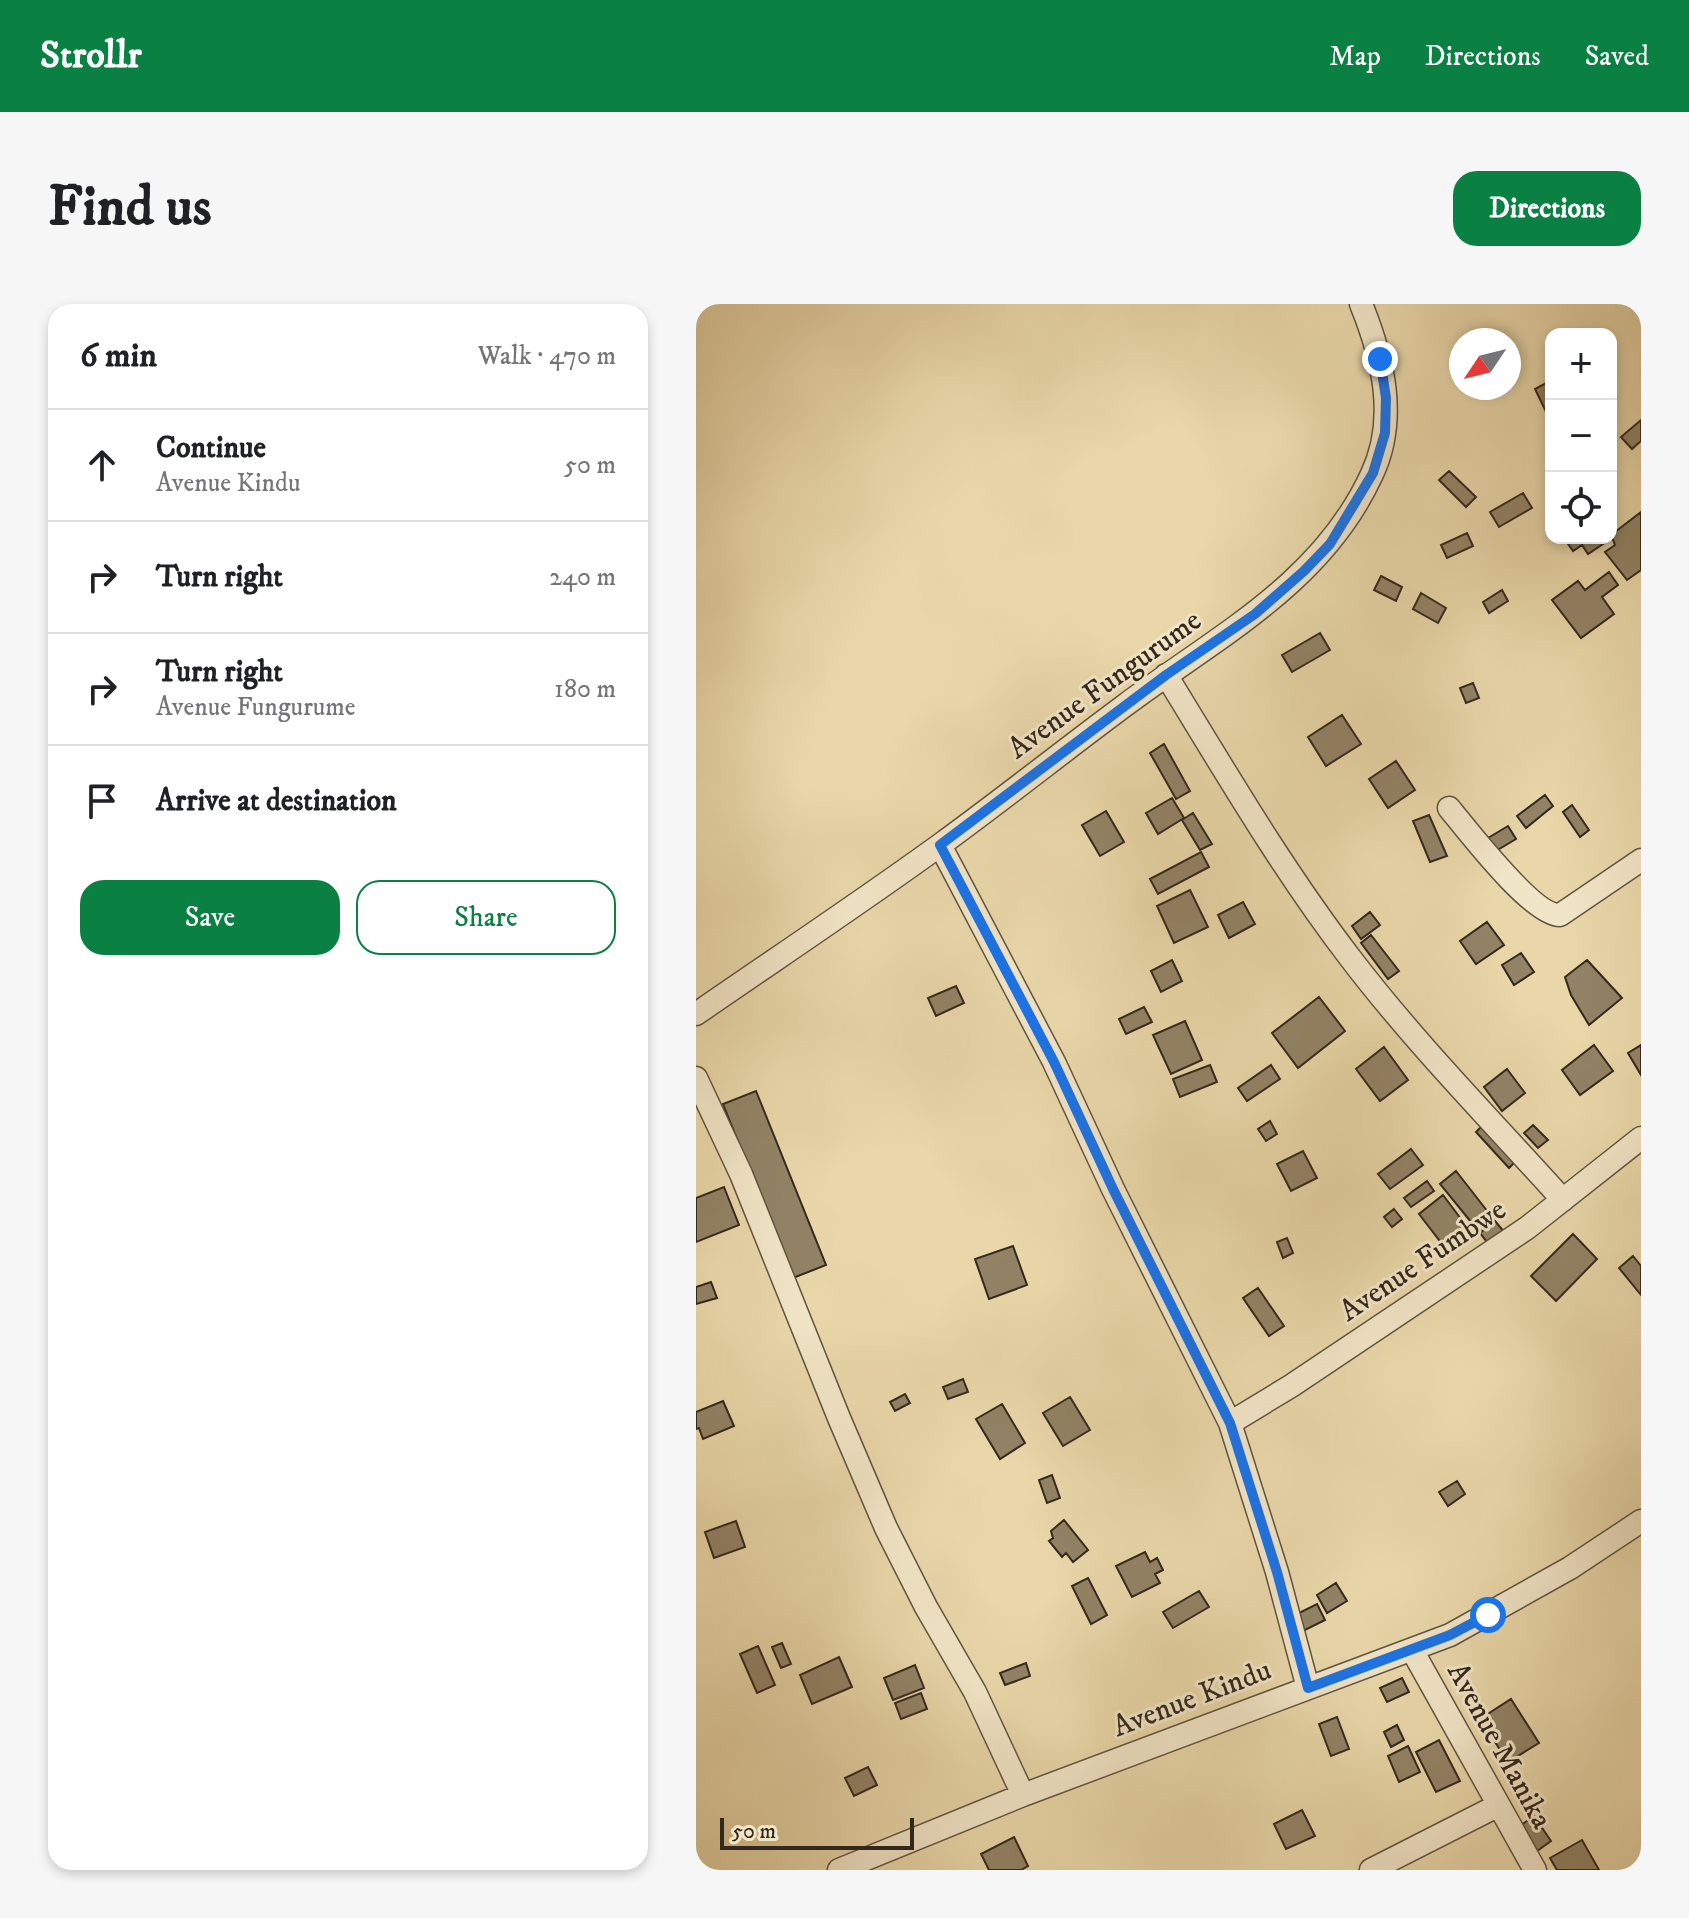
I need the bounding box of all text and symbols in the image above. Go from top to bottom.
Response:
text: Strollr [40,32,142,80]
text: Map [1329,39,1381,74]
text: Directions [1425,39,1541,74]
text: Saved [1585,39,1649,74]
button: Directions [1453,171,1641,246]
text: Find us [48,173,212,243]
north arrow [1449,328,1521,400]
map controls [1545,328,1617,544]
button: + [1545,328,1617,400]
text: 6 min [80,335,157,377]
text: Walk · 470 m [478,340,616,373]
route end [1362,341,1398,377]
button: − [1545,400,1617,472]
text: Continue [156,430,266,467]
icon: ahead [80,443,124,487]
text: 50 m [564,449,616,482]
text: Avenue Kindu [156,467,301,500]
button: locate [1545,472,1617,544]
icon: right [80,555,124,599]
text: Turn right [156,559,283,596]
text: 240 m [549,561,616,594]
street label: Avenue Fungurume [1001,602,1209,768]
text: Turn right [156,654,283,691]
icon: right [80,667,124,711]
text: 180 m [554,673,616,706]
text: Avenue Fungurume [156,691,356,724]
icon: arrive [80,779,124,823]
text: Arrive at destination [156,783,397,820]
button: Save [80,880,340,955]
button: Share [356,880,616,955]
street label: Avenue Fumbwe [1333,1192,1513,1330]
route start [1470,1597,1506,1633]
street label: Avenue Kindu [1108,1652,1276,1746]
street label: Avenue Manika [1438,1657,1560,1836]
scale bar [720,1814,914,1850]
text: 50 m [732,1818,776,1845]

